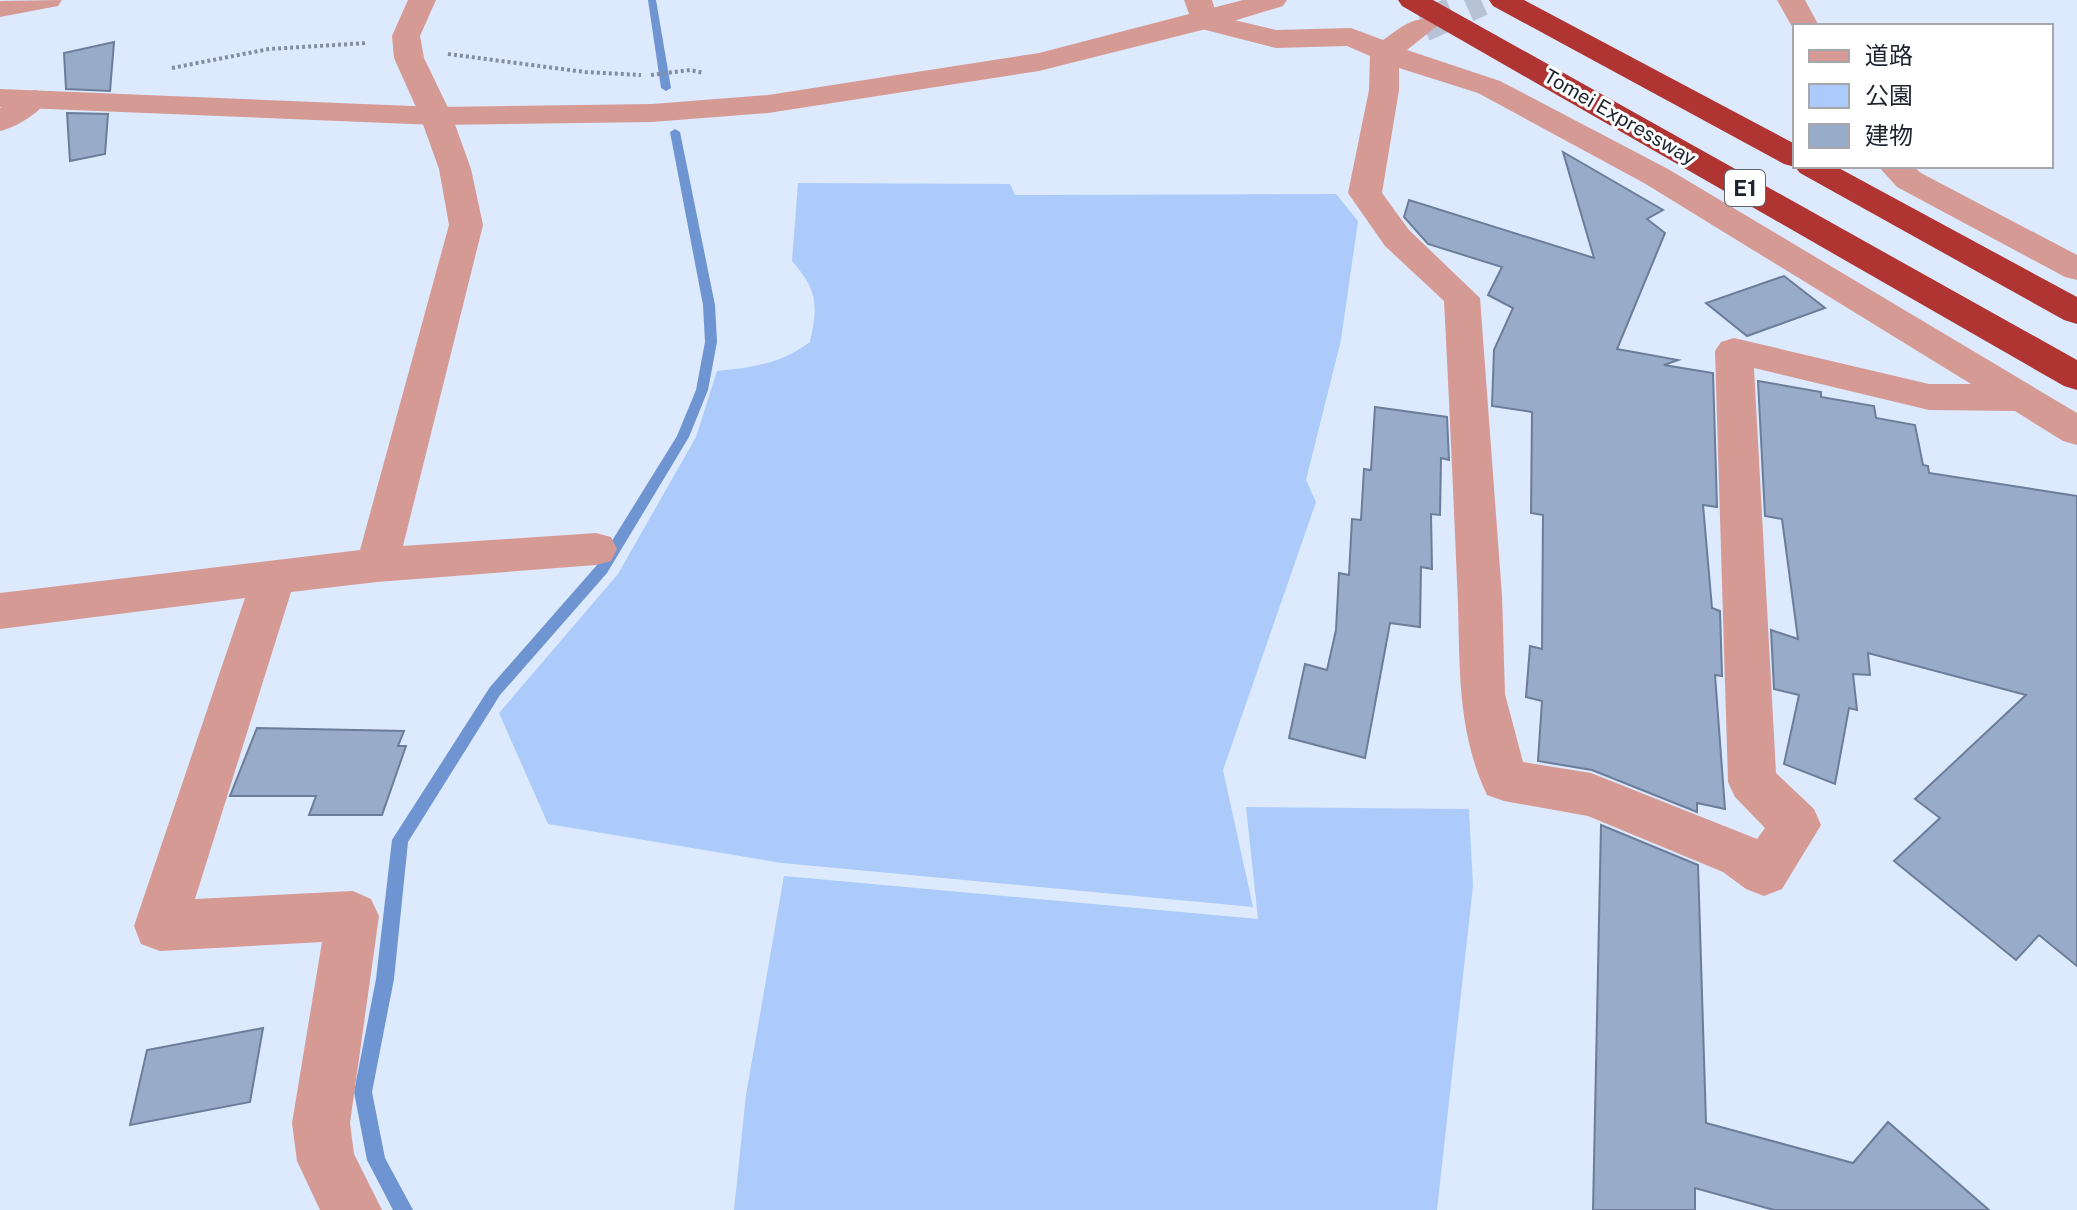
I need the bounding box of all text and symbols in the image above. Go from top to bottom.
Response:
legend [1793,24,2053,168]
text: 道路 [1865,41,1913,69]
street label: Tomei Expressway [1540,64,1701,170]
text: 公園 [1865,81,1913,109]
text: 建物 [1865,121,1913,149]
road number: E1 [1725,170,1765,206]

